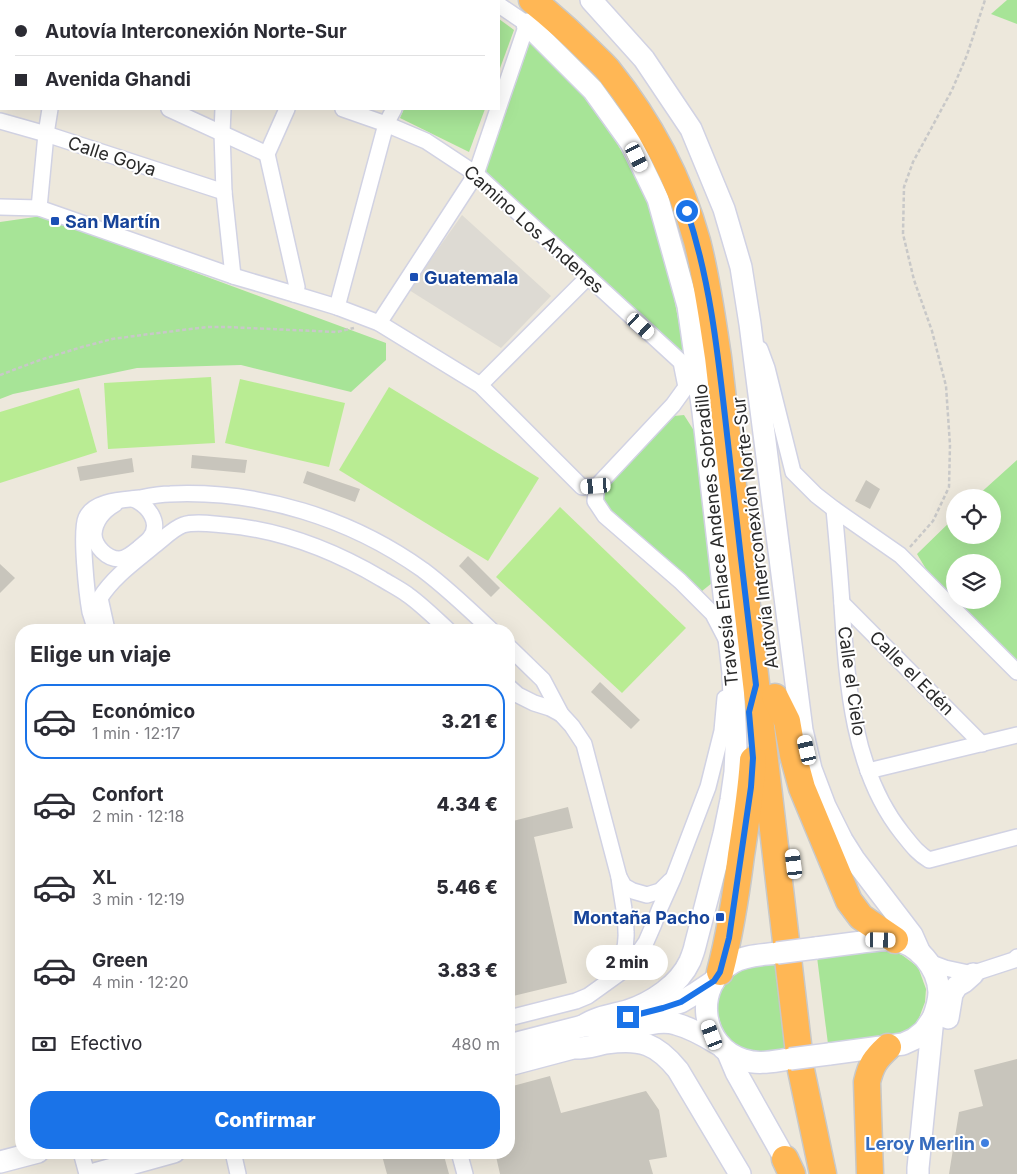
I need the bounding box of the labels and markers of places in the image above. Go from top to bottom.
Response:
place label: San Martín [65,211,160,232]
marker: San Martín [49,215,61,227]
place label: Guatemala [424,267,519,288]
marker: Guatemala [408,271,420,283]
place label: Montaña Pacho [573,907,710,928]
marker: Montaña Pacho [714,911,726,923]
place label: Leroy Merlin [865,1133,975,1154]
marker: Leroy Merlin [979,1137,991,1149]

